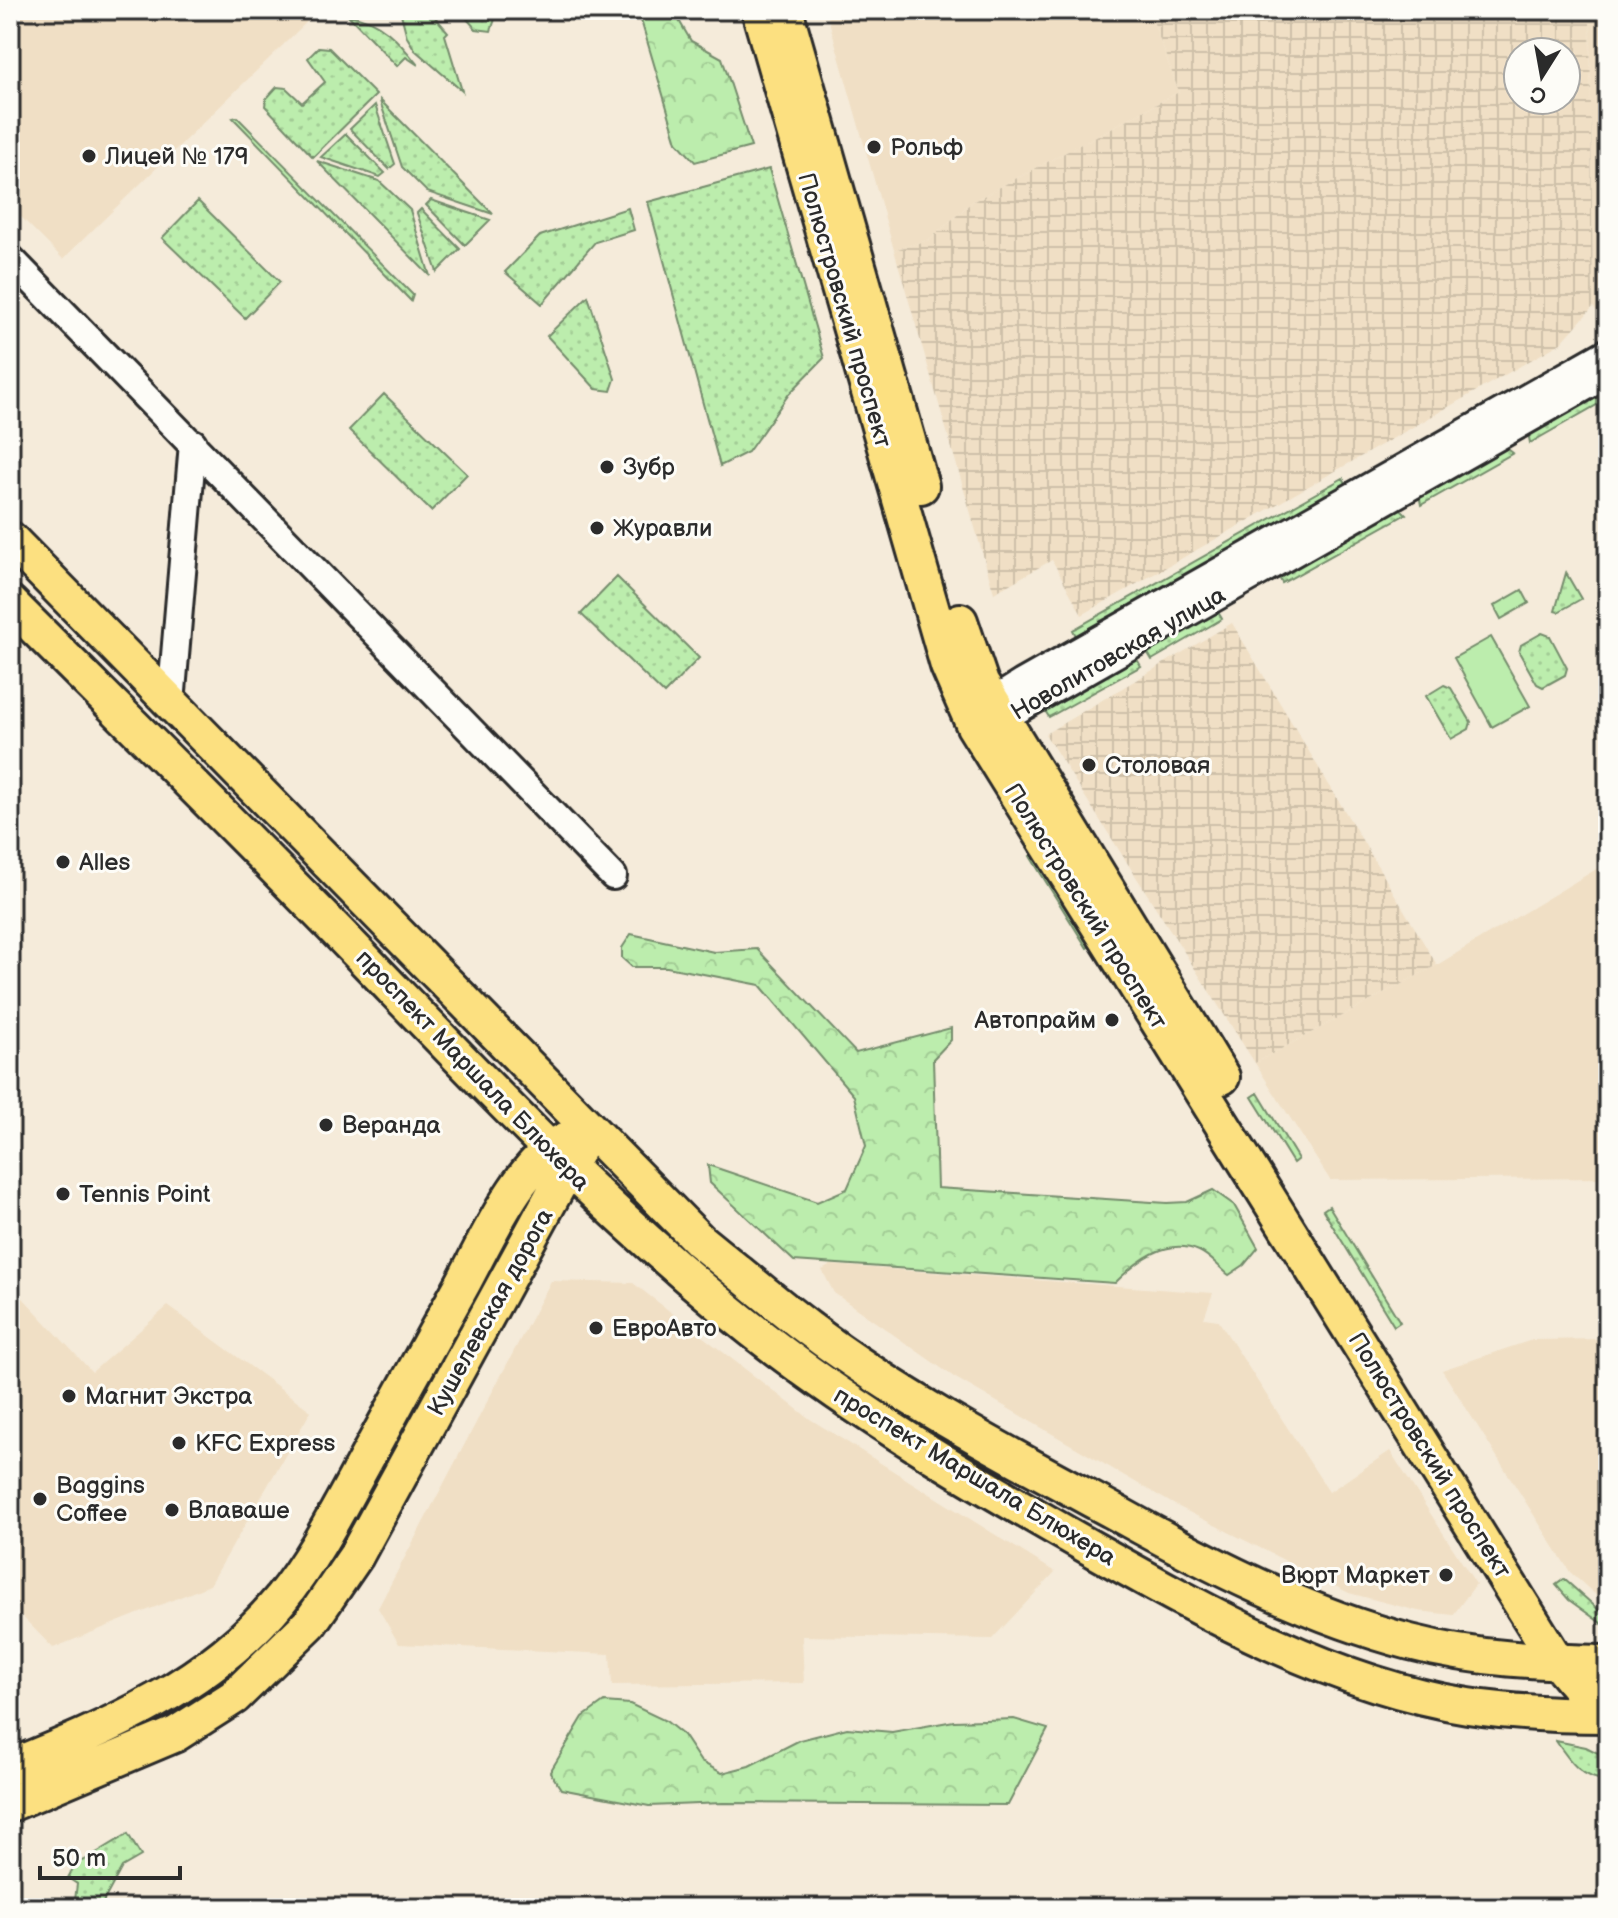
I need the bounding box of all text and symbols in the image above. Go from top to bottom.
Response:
north arrow [1502,36,1582,116]
text: С [1528,79,1549,109]
place label: Рольф [890,133,963,162]
marker: Рольф [865,138,883,156]
place label: Лицей № 179 [104,142,249,171]
marker: Лицей № 179 [80,147,98,165]
street label: Полюстровский проспект [791,169,898,451]
place label: Зубр [623,453,675,482]
marker: Зубр [598,458,616,476]
place label: Журавли [613,514,712,543]
marker: Журавли [588,519,606,537]
street label: Новолитовская улица [1006,580,1231,727]
place label: Столовая [1105,751,1210,780]
marker: Столовая [1080,756,1098,774]
street label: Полюстровский проспект [998,778,1173,1035]
place label: Alles [79,848,130,877]
marker: Alles [54,853,72,871]
street label: проспект Маршала Блюхера [350,944,596,1197]
place label: Автопрайм [974,1006,1096,1035]
marker: Автопрайм [1103,1011,1121,1029]
place label: Веранда [342,1111,441,1140]
marker: Веранда [317,1116,335,1134]
place label: Tennis Point [79,1180,211,1209]
marker: Tennis Point [54,1185,72,1203]
street label: Кушелевская дорога [421,1204,559,1421]
place label: ЕвроАвто [612,1314,717,1343]
marker: ЕвроАвто [587,1319,605,1337]
street label: Полюстровский проспект [1342,1327,1517,1584]
street label: проспект Маршала Блюхера [828,1381,1121,1572]
place label: Магнит Экстра [85,1382,253,1411]
marker: Магнит Экстра [60,1387,78,1405]
place label: KFC Express [195,1429,336,1458]
marker: KFC Express [170,1434,188,1452]
place label: Baggins Coffee [56,1471,145,1528]
marker: Baggins Coffee [31,1490,49,1508]
place label: Влаваше [188,1496,290,1525]
marker: Влаваше [163,1501,181,1519]
place label: Вюрт Маркет [1281,1561,1430,1590]
marker: Вюрт Маркет [1437,1566,1455,1584]
scale bar [40,1830,180,1880]
text: 50 m [52,1844,106,1873]

